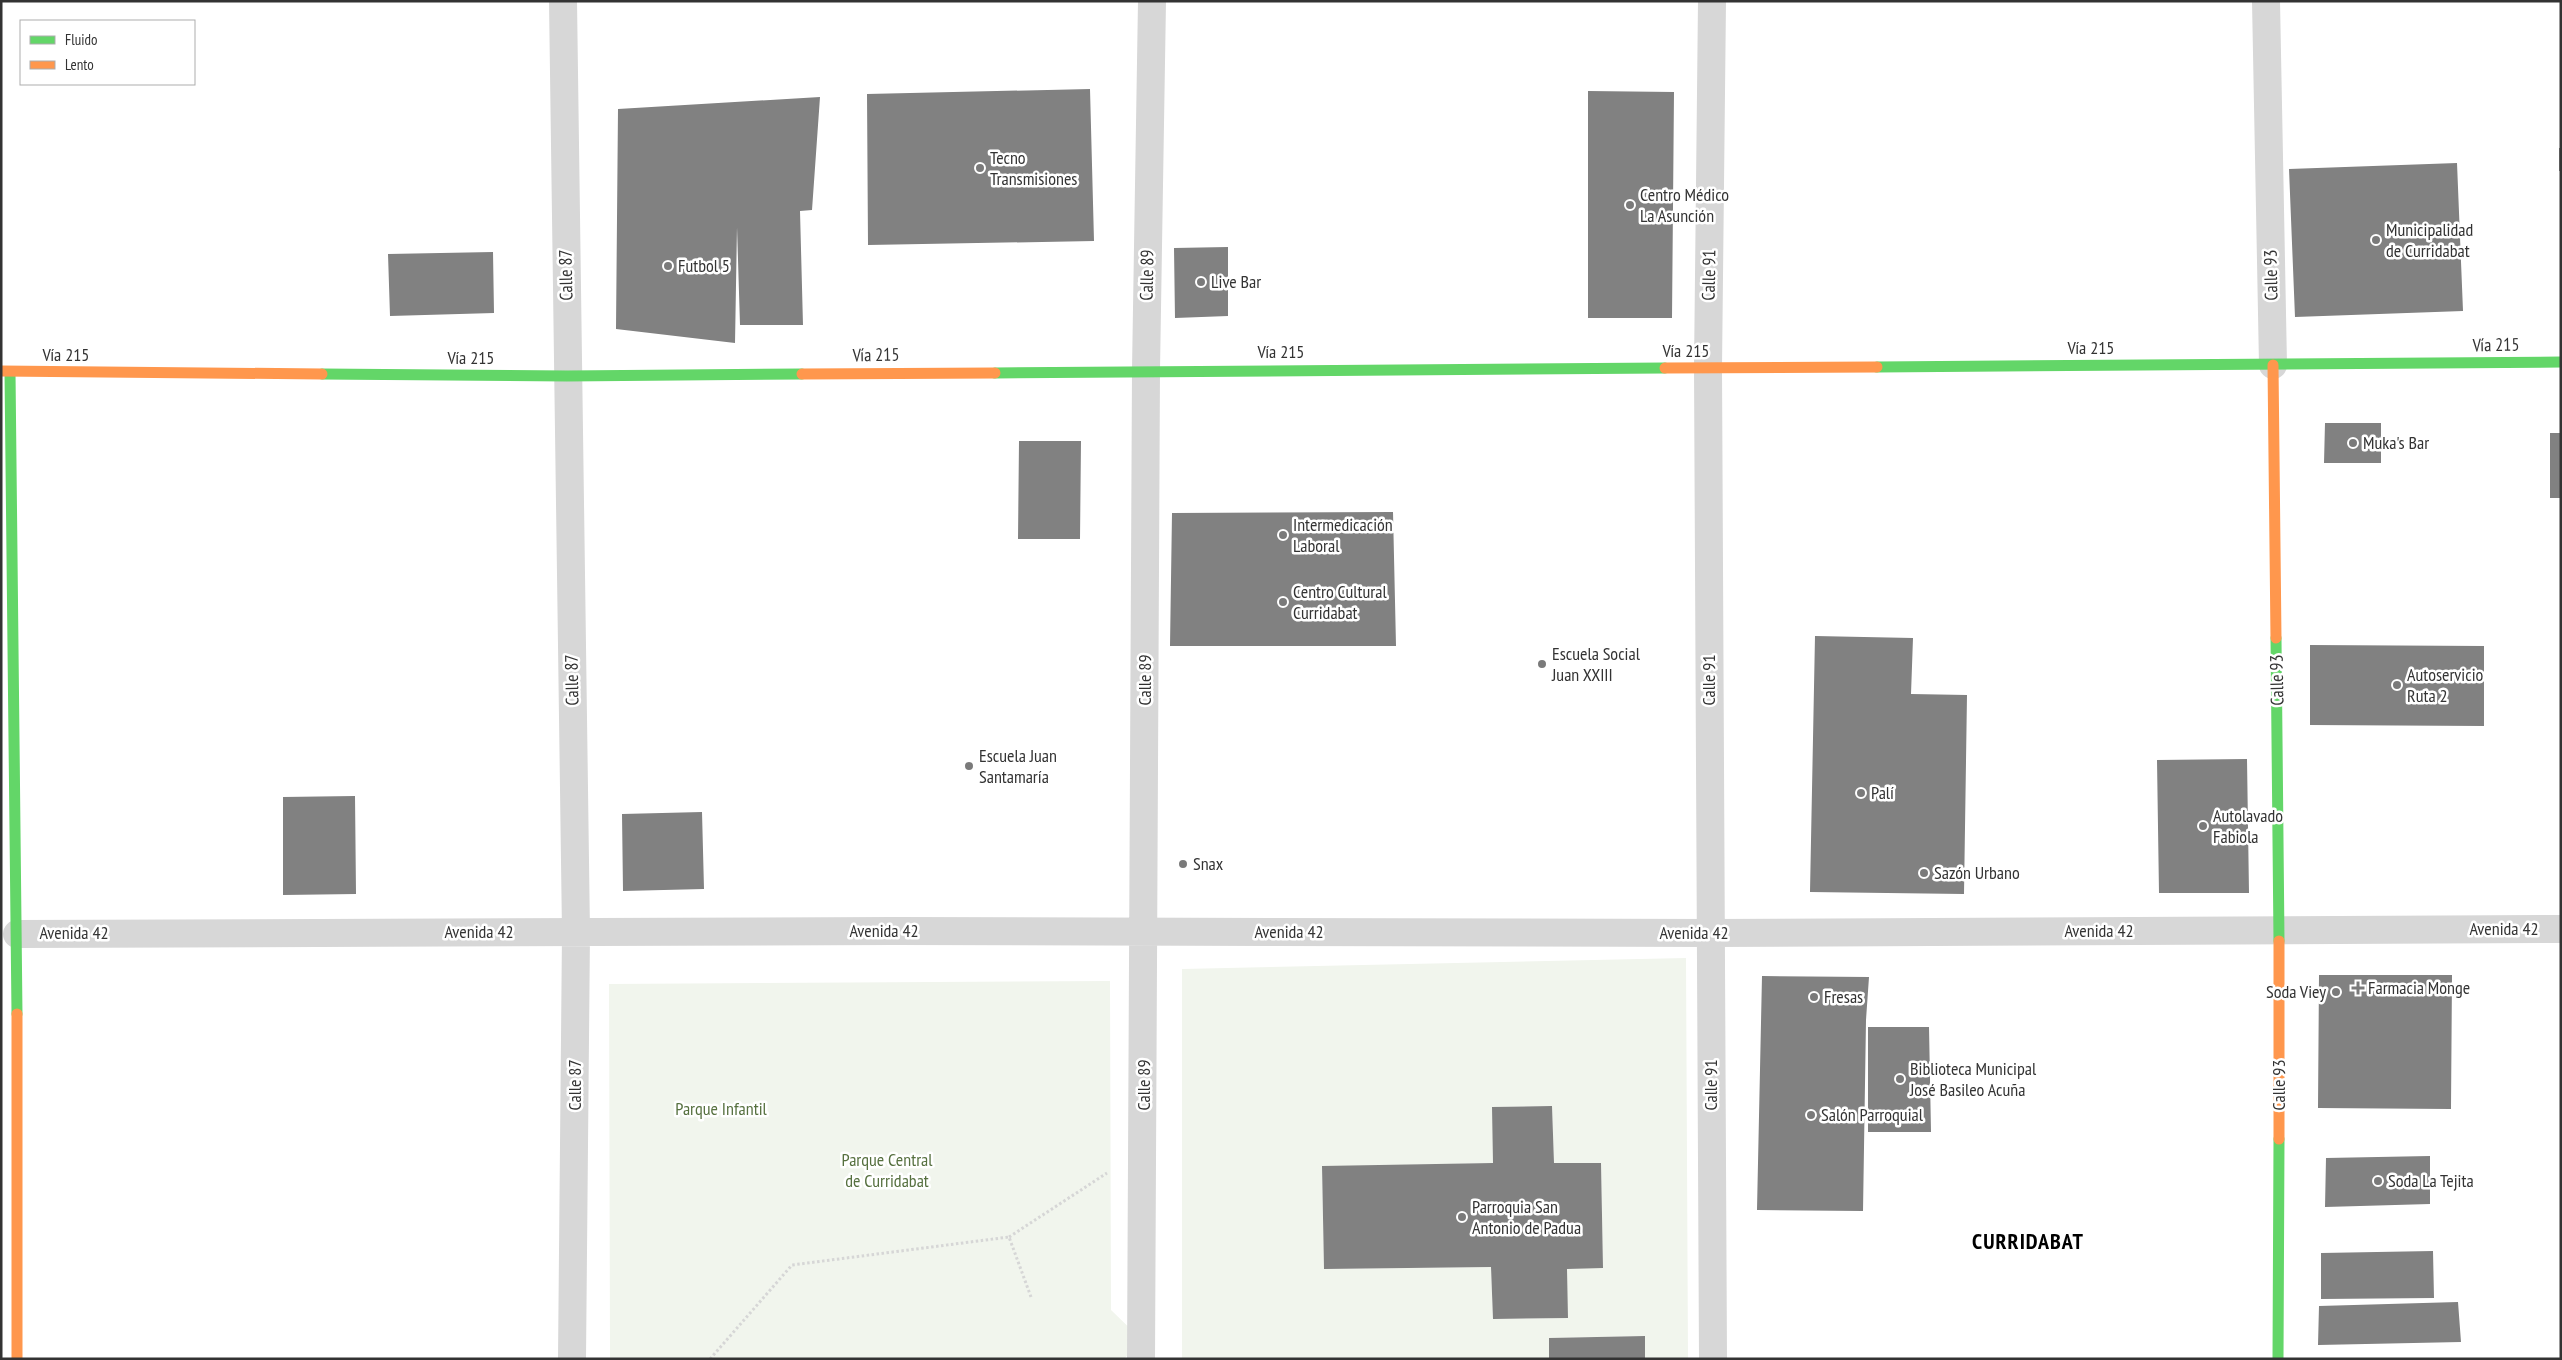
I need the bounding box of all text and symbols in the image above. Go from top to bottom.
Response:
legend [20,20,195,85]
text: Fluido [65,30,97,49]
text: Lento [65,55,94,74]
place label: Tecno Transmisiones [990,146,1077,190]
marker: Tecno Transmisiones [974,162,986,174]
place label: Centro Médico La Asunción [1640,183,1729,227]
marker: Centro Médico La Asunción [1624,199,1636,211]
place label: Municipalidad de Curridabat [2386,218,2473,262]
marker: Municipalidad de Curridabat [2370,234,2382,246]
street label: Calle 87 [554,249,577,301]
street label: Calle 89 [1135,249,1158,301]
street label: Calle 91 [1697,249,1720,301]
street label: Calle 93 [2259,249,2282,301]
place label: Futbol 5 [678,254,730,277]
marker: Futbol 5 [662,260,674,272]
place label: Live Bar [1211,270,1261,293]
marker: Live Bar [1195,276,1207,288]
street label: Vía 215 [2471,333,2520,356]
street label: Vía 215 [2067,336,2114,359]
street label: Vía 215 [1662,339,1709,362]
street label: Vía 215 [1257,340,1304,363]
street label: Vía 215 [42,343,89,366]
street label: Vía 215 [851,343,900,366]
street label: Vía 215 [447,346,494,369]
place label: Muka's Bar [2363,431,2429,454]
marker: Muka's Bar [2347,437,2359,449]
place label: Intermedicación Laboral [1293,513,1393,557]
marker: Intermedicación Laboral [1277,529,1289,541]
place label: Centro Cultural Curridabat [1293,580,1387,624]
marker: Centro Cultural Curridabat [1277,596,1289,608]
place label: Escuela Social Juan XXIII [1551,642,1641,686]
street label: Calle 87 [560,654,583,706]
street label: Calle 89 [1133,654,1156,706]
street label: Calle 91 [1697,654,1720,706]
street label: Calle 93 [2265,654,2288,706]
marker: Escuela Social Juan XXIII [1536,658,1548,670]
place label: Autoservicio Ruta 2 [2407,663,2484,707]
marker: Autoservicio Ruta 2 [2391,679,2403,691]
place label: Escuela Juan Santamaría [979,744,1057,788]
marker: Escuela Juan Santamaría [963,760,975,772]
place label: Palí [1871,781,1894,804]
marker: Palí [1855,787,1867,799]
place label: Autolavado Fabiola [2213,804,2283,848]
marker: Autolavado Fabiola [2197,820,2209,832]
place label: Snax [1193,852,1224,875]
marker: Snax [1177,858,1189,870]
place label: Sazón Urbano [1934,861,2020,884]
marker: Sazón Urbano [1918,867,1930,879]
street label: Avenida 42 [2469,917,2539,940]
street label: Avenida 42 [849,919,919,942]
street label: Avenida 42 [2064,919,2134,942]
street label: Avenida 42 [444,920,514,943]
street label: Avenida 42 [1254,920,1324,943]
street label: Avenida 42 [39,921,109,944]
street label: Avenida 42 [1659,921,1729,944]
place label: Farmacia Monge [2368,976,2470,999]
place label: Soda Viey [2266,980,2326,1003]
marker: Farmacia Monge [2352,982,2364,994]
place label: Fresas [1824,985,1863,1008]
marker: Soda Viey [2330,986,2342,998]
marker: Fresas [1808,991,1820,1003]
place label: Biblioteca Municipal José Basileo Acuña [1909,1057,2037,1101]
street label: Calle 87 [563,1059,586,1111]
street label: Calle 89 [1132,1059,1155,1111]
street label: Calle 91 [1699,1059,1722,1111]
street label: Calle 93 [2267,1059,2290,1111]
marker: Biblioteca Municipal José Basileo Acuña [1894,1073,1906,1085]
park label: Parque Infantil [675,1097,768,1120]
place label: Salón Parroquial [1821,1103,1924,1126]
marker: Salón Parroquial [1805,1109,1817,1121]
park label: Parque Central de Curridabat [842,1148,933,1192]
place label: Soda La Tejita [2388,1169,2474,1192]
marker: Soda La Tejita [2372,1175,2384,1187]
place label: Parroquia San Antonio de Padua [1472,1195,1581,1239]
marker: Parroquia San Antonio de Padua [1456,1211,1468,1223]
district label: CURRIDABAT [1972,1227,2084,1255]

